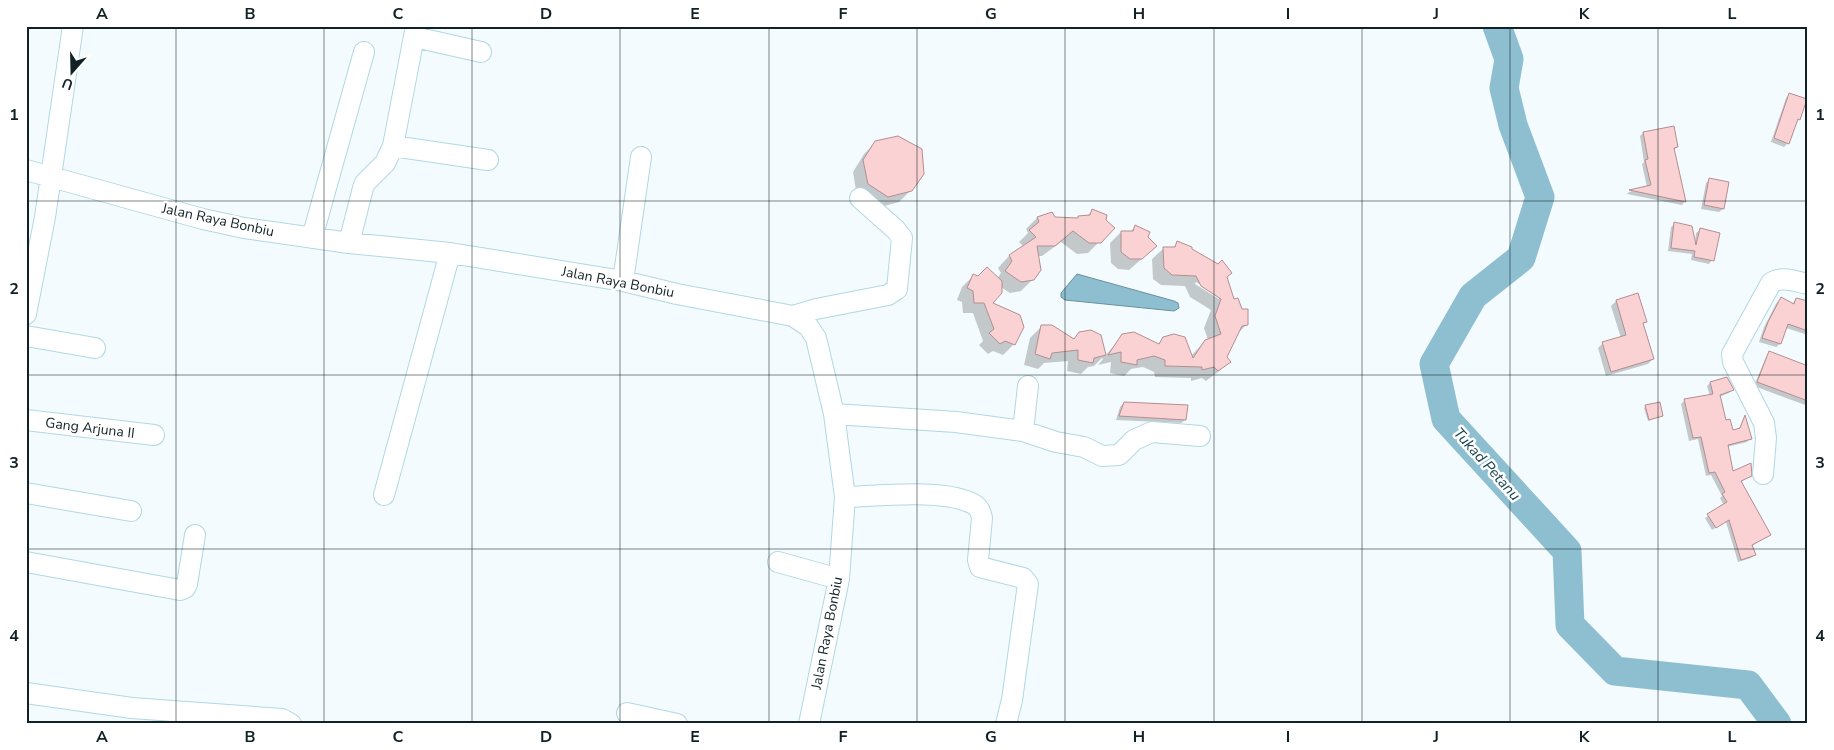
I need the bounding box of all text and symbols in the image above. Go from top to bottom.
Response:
text: A [96,3,108,25]
text: B [244,3,256,25]
text: C [393,3,404,25]
text: D [540,3,552,25]
text: E [690,3,700,25]
text: F [839,3,848,25]
text: G [985,3,997,25]
text: H [1133,3,1145,25]
text: I [1286,3,1290,25]
text: J [1432,3,1439,25]
text: K [1579,3,1591,25]
text: L [1728,3,1737,25]
north arrow [48,48,98,98]
text: U [60,73,76,94]
text: 1 [9,104,19,126]
text: 1 [1815,104,1825,126]
street label: Jalan Raya Bonbiu [159,199,276,241]
street label: Jalan Raya Bonbiu [559,262,676,302]
text: 2 [9,278,19,300]
text: 2 [1815,278,1825,300]
street label: Gang Arjuna II [44,413,136,443]
water label: Tukad Petanu [1449,423,1525,505]
text: 3 [9,452,19,474]
text: 3 [1815,452,1825,474]
street label: Jalan Raya Bonbiu [807,575,847,692]
text: 4 [9,625,19,647]
text: 4 [1815,625,1825,647]
text: A [96,726,108,748]
text: B [244,726,256,748]
text: C [393,726,404,748]
text: D [540,726,552,748]
text: E [690,726,700,748]
text: F [839,726,848,748]
text: G [985,726,997,748]
text: H [1133,726,1145,748]
text: I [1286,726,1290,748]
text: J [1432,726,1439,748]
text: K [1579,726,1591,748]
text: L [1728,726,1737,748]

